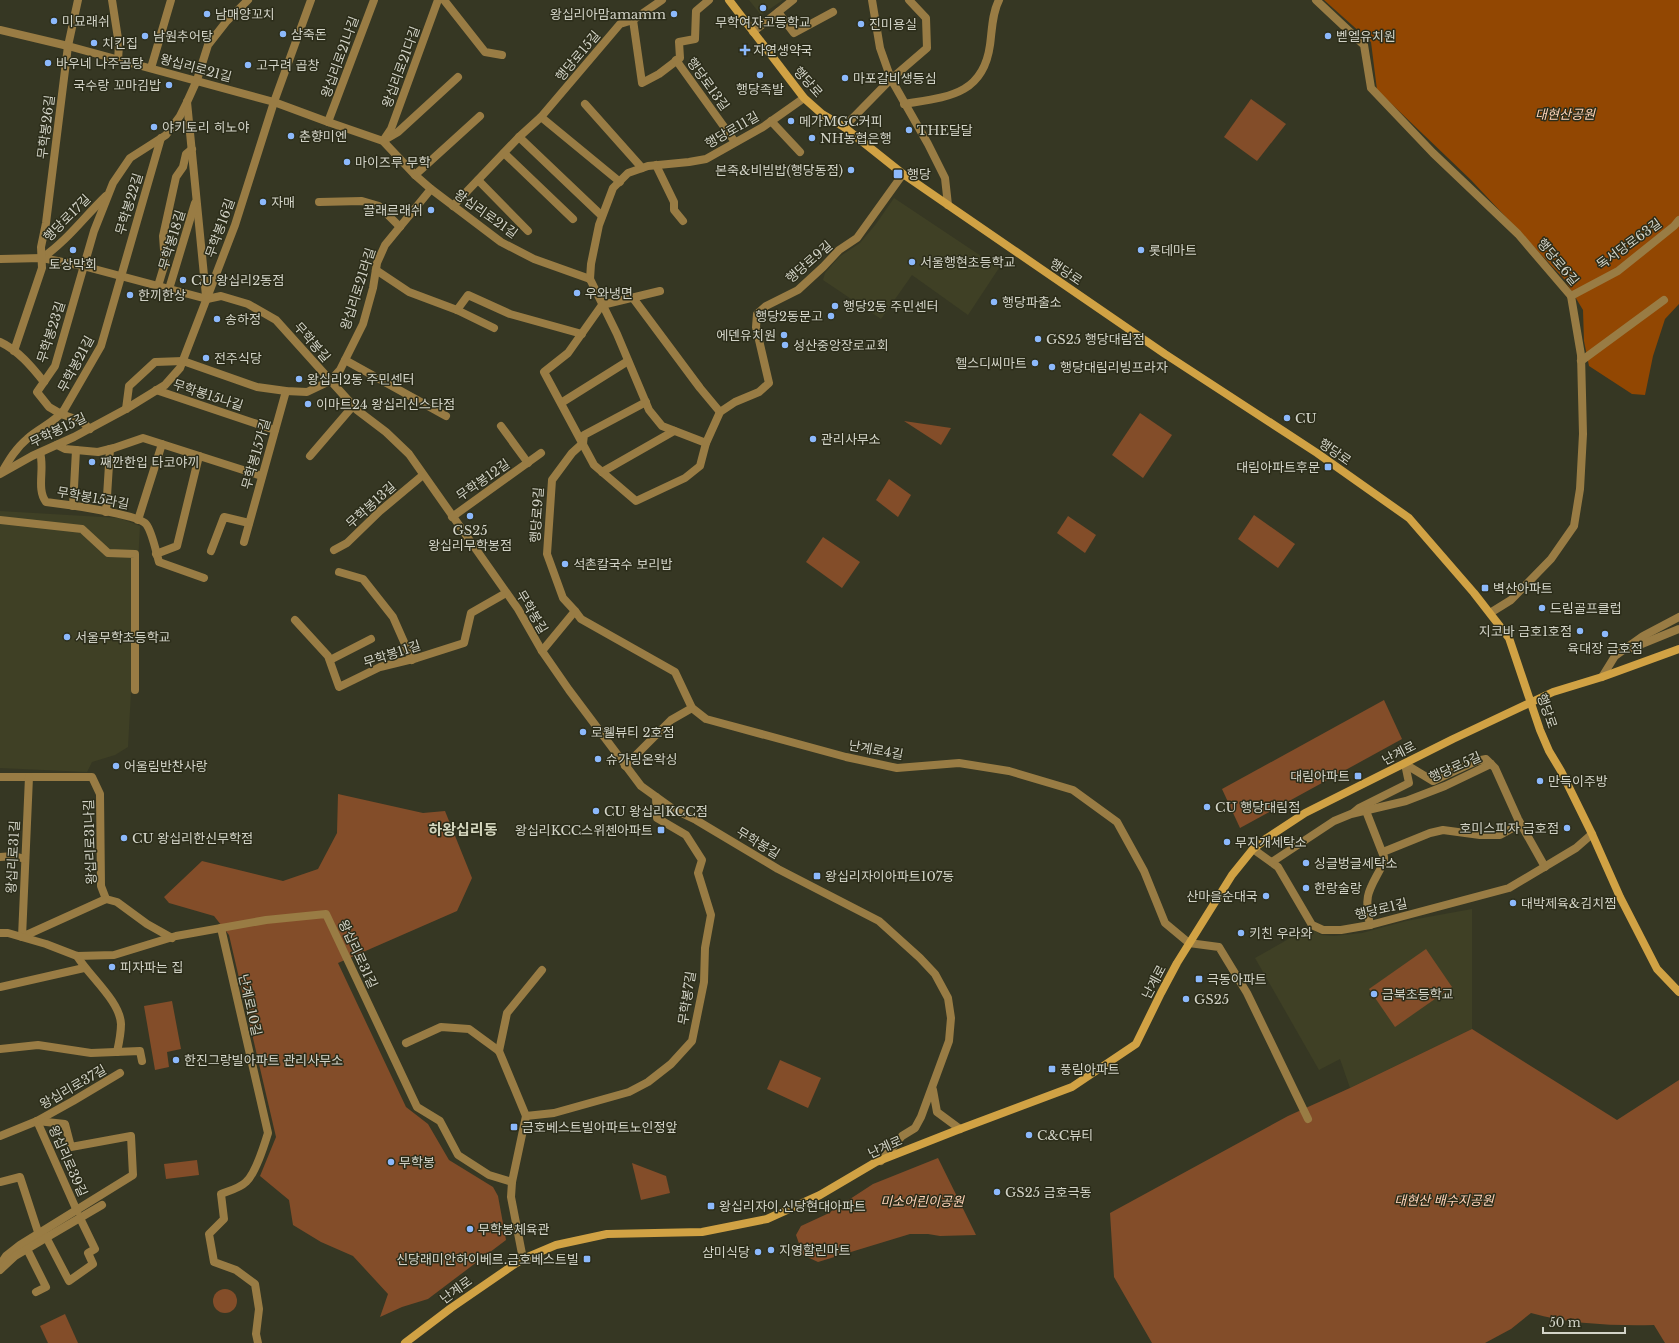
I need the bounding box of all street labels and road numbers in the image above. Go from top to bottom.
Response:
street label: 왕십리로21나길 [317,14,363,100]
street label: 왕십리로21다길 [378,24,424,110]
street label: 행당로15길 [552,27,604,85]
street label: 왕십리로21길 [158,50,234,86]
street label: 행당로13길 [683,54,733,114]
street label: 행당로 [790,63,826,101]
street label: 무학봉26길 [34,94,58,160]
street label: 행당로11길 [702,108,762,152]
street label: 무학봉22길 [112,171,146,237]
street label: 왕십리로21길 [451,186,521,242]
street label: 행당로17길 [40,191,94,245]
street label: 무학봉16길 [201,196,239,260]
street label: 무학봉18길 [155,208,189,272]
street label: 독서당로63길 [1593,215,1665,273]
street label: 행당로6길 [1533,235,1583,289]
street label: 행당로9길 [782,237,836,287]
street label: 왕십리로21라길 [337,246,379,332]
street label: 행당로 [1046,255,1086,289]
street label: 무학봉23길 [33,299,69,365]
street label: 무학봉길 [290,318,334,366]
street label: 무학봉21길 [54,333,98,395]
street label: 무학봉15나길 [171,376,245,414]
street label: 무학봉15길 [27,409,89,451]
street label: 무학봉15가길 [238,417,274,491]
street label: 행당로 [1315,435,1355,469]
street label: 무학봉12길 [453,455,513,505]
street label: 무학봉13길 [342,478,400,532]
street label: 무학봉15라길 [56,483,130,513]
street label: 행당로9길 [527,486,547,544]
street label: 무학봉길 [512,587,552,637]
street label: 무학봉11길 [361,637,423,671]
street label: 행당로 [1533,691,1561,731]
street label: 난계로4길 [847,737,905,763]
street label: 난계로 [1379,737,1419,769]
street label: 행당로5길 [1426,748,1484,786]
street label: 왕십리로31나길 [80,799,100,885]
street label: 왕십리로31길 [3,820,23,894]
street label: 무학봉길 [733,823,783,863]
street label: 행당로1길 [1353,895,1409,923]
street label: 왕십리로31길 [335,917,381,991]
street label: 난계로 [1138,962,1170,1002]
street label: 무학봉7길 [674,970,700,1026]
street label: 난계로10길 [235,972,265,1038]
street label: 왕십리로37길 [37,1061,109,1113]
street label: 왕십리로39길 [45,1123,91,1199]
street label: 난계로 [865,1132,905,1162]
street label: 난계로 [436,1273,476,1307]

